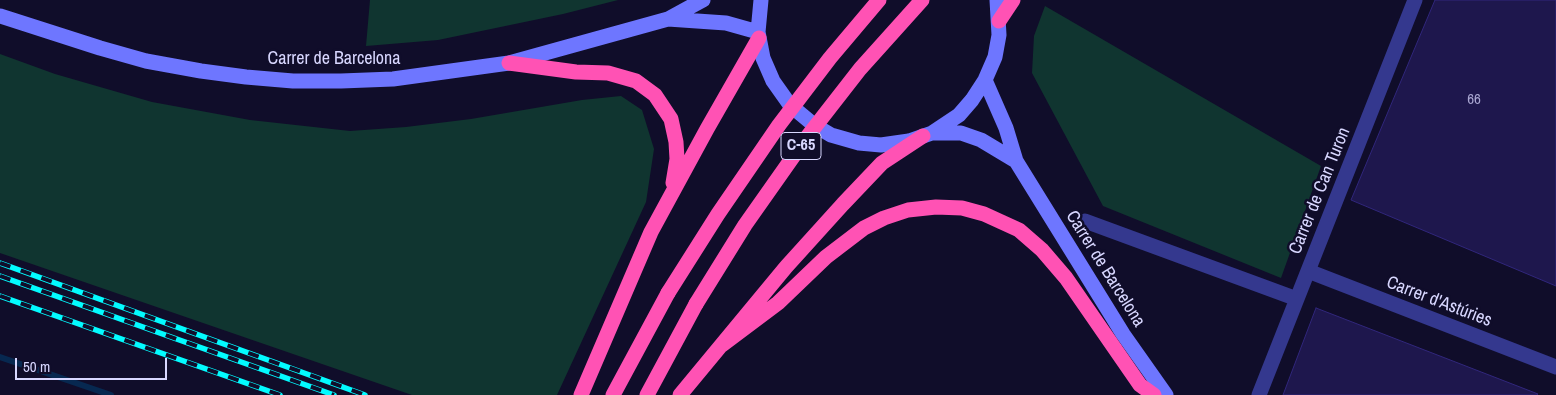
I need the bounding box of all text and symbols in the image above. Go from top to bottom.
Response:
street label: Carrer de Barcelona [268,48,400,70]
house number: 66 [1467,91,1481,109]
street label: Carrer de Can Turon [1285,124,1355,258]
road number: C-65 [781,132,821,160]
street label: Carrer de Barcelona [1061,207,1149,331]
street label: Carrer d'Astúries [1383,272,1495,332]
scale bar [18,348,170,380]
text: 50 m [23,356,50,377]

